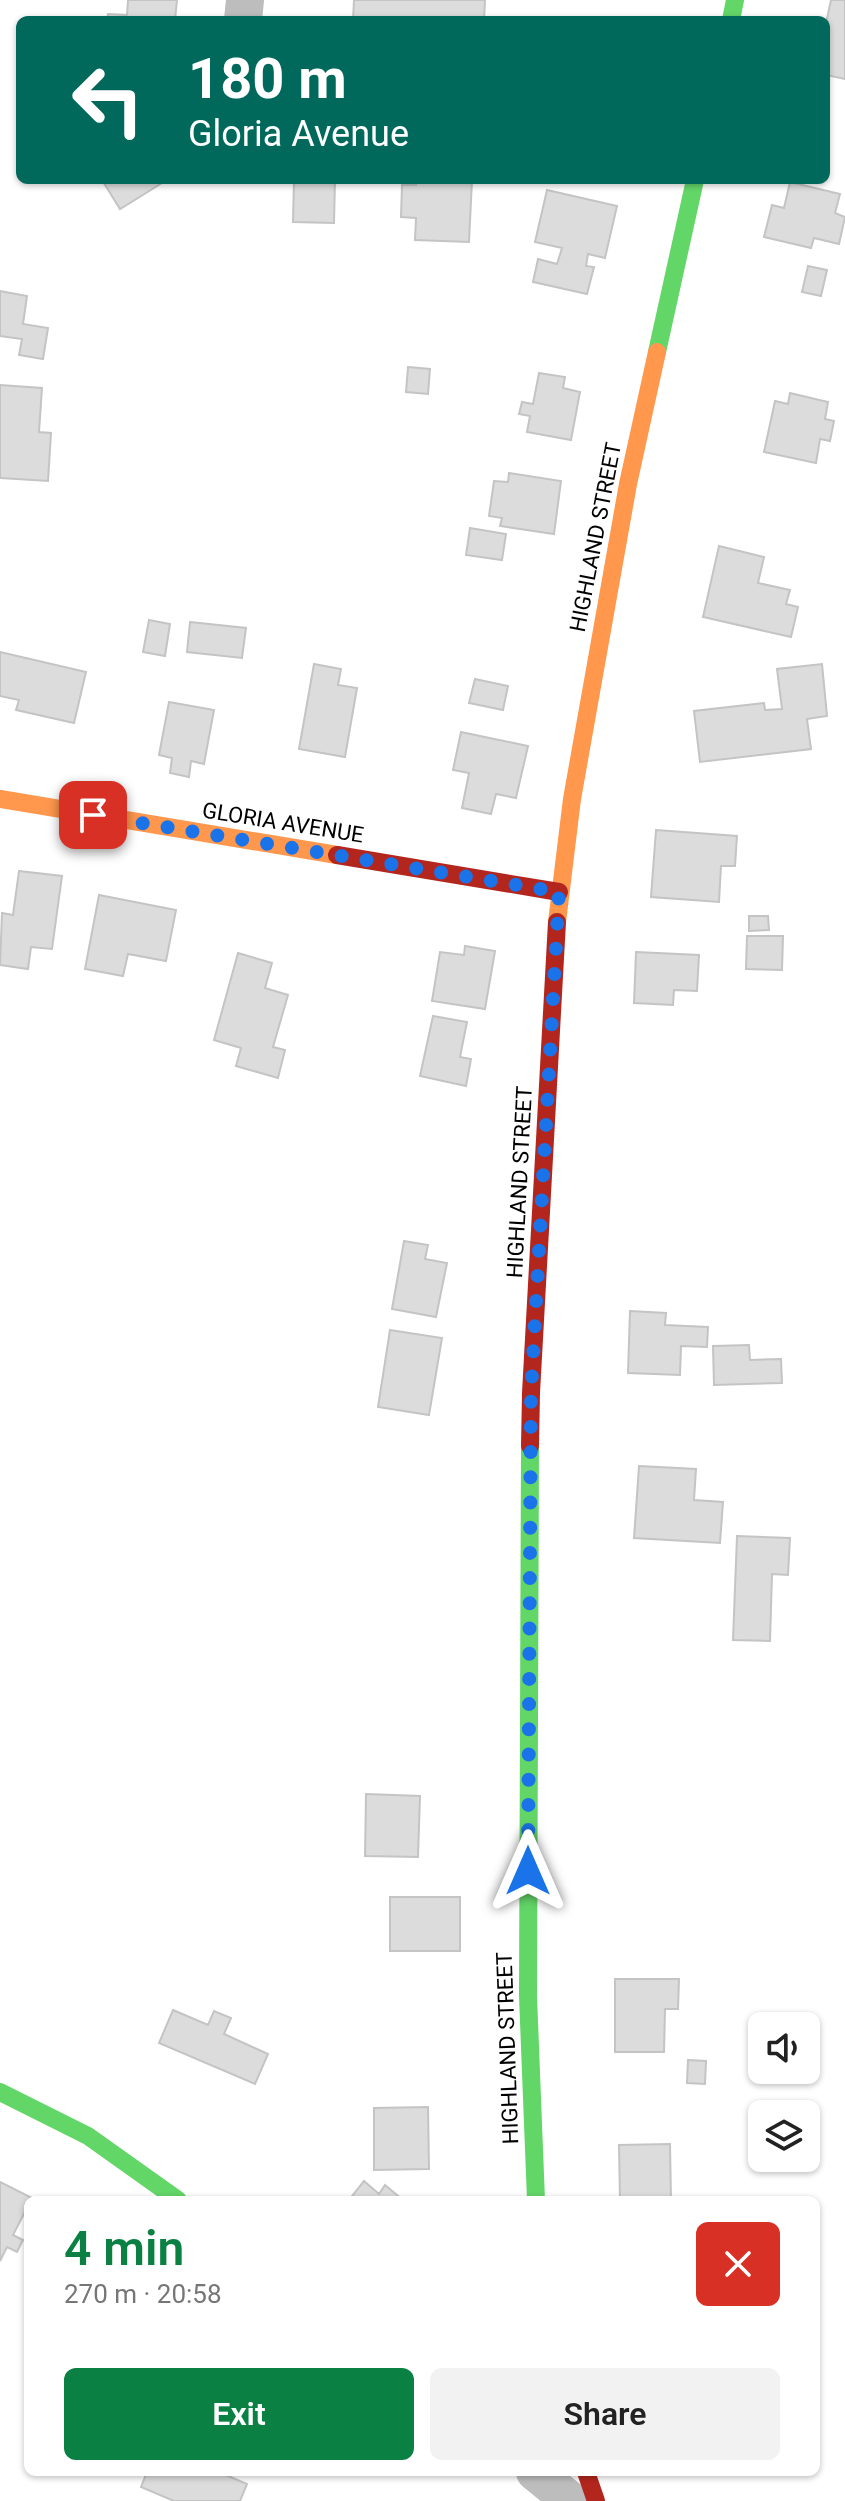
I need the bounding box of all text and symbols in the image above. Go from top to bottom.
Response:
text: 180 m [188,46,347,112]
icon: left [56,48,160,152]
text: Gloria Avenue [188,113,409,155]
street label: HIGHLAND STREET [565,440,626,634]
pin [59,781,127,849]
icon: arrive [71,793,115,837]
street label: GLORIA AVENUE [200,797,365,848]
street label: HIGHLAND STREET [502,1085,537,1279]
position arrow [486,1829,570,1913]
street label: HIGHLAND STREET [492,1951,523,2145]
map controls [748,2012,820,2172]
button: sound [748,2012,820,2084]
button: layers [748,2100,820,2172]
text: 4 min [64,2220,184,2277]
button: close [696,2222,780,2306]
text: 270 m · 20:58 [64,2279,222,2309]
button: Exit [64,2368,414,2460]
button: Share [430,2368,780,2460]

